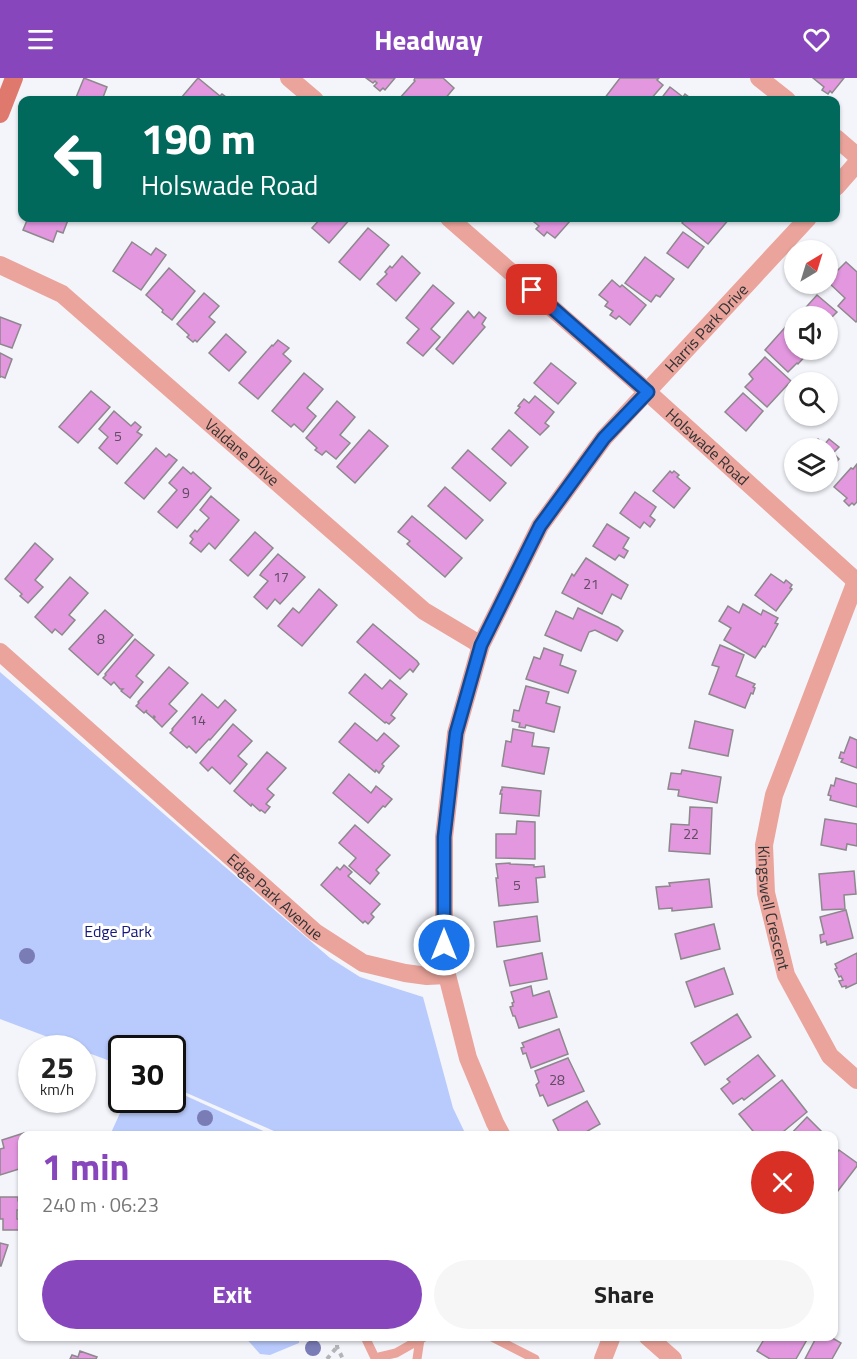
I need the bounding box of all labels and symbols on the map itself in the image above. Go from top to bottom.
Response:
north arrow [784,240,838,294]
pin [506,264,557,315]
street label: Harris Park Drive [659,278,754,378]
street label: Holswade Road [660,402,755,491]
street label: Valdane Drive [200,412,285,491]
house number: 5 [114,425,122,446]
house number: 9 [182,482,190,503]
house number: 17 [273,566,289,587]
house number: 21 [583,573,599,594]
house number: 8 [97,628,105,649]
house number: 14 [190,709,206,730]
house number: 22 [683,823,699,844]
street label: Kingswell Crescent [752,845,797,973]
street label: Edge Park Avenue [222,847,328,946]
house number: 5 [513,874,521,895]
position arrow [412,913,476,977]
park label: Edge Park [84,919,152,943]
speed limit sign: 30 [108,1035,186,1113]
house number: 28 [549,1069,565,1090]

